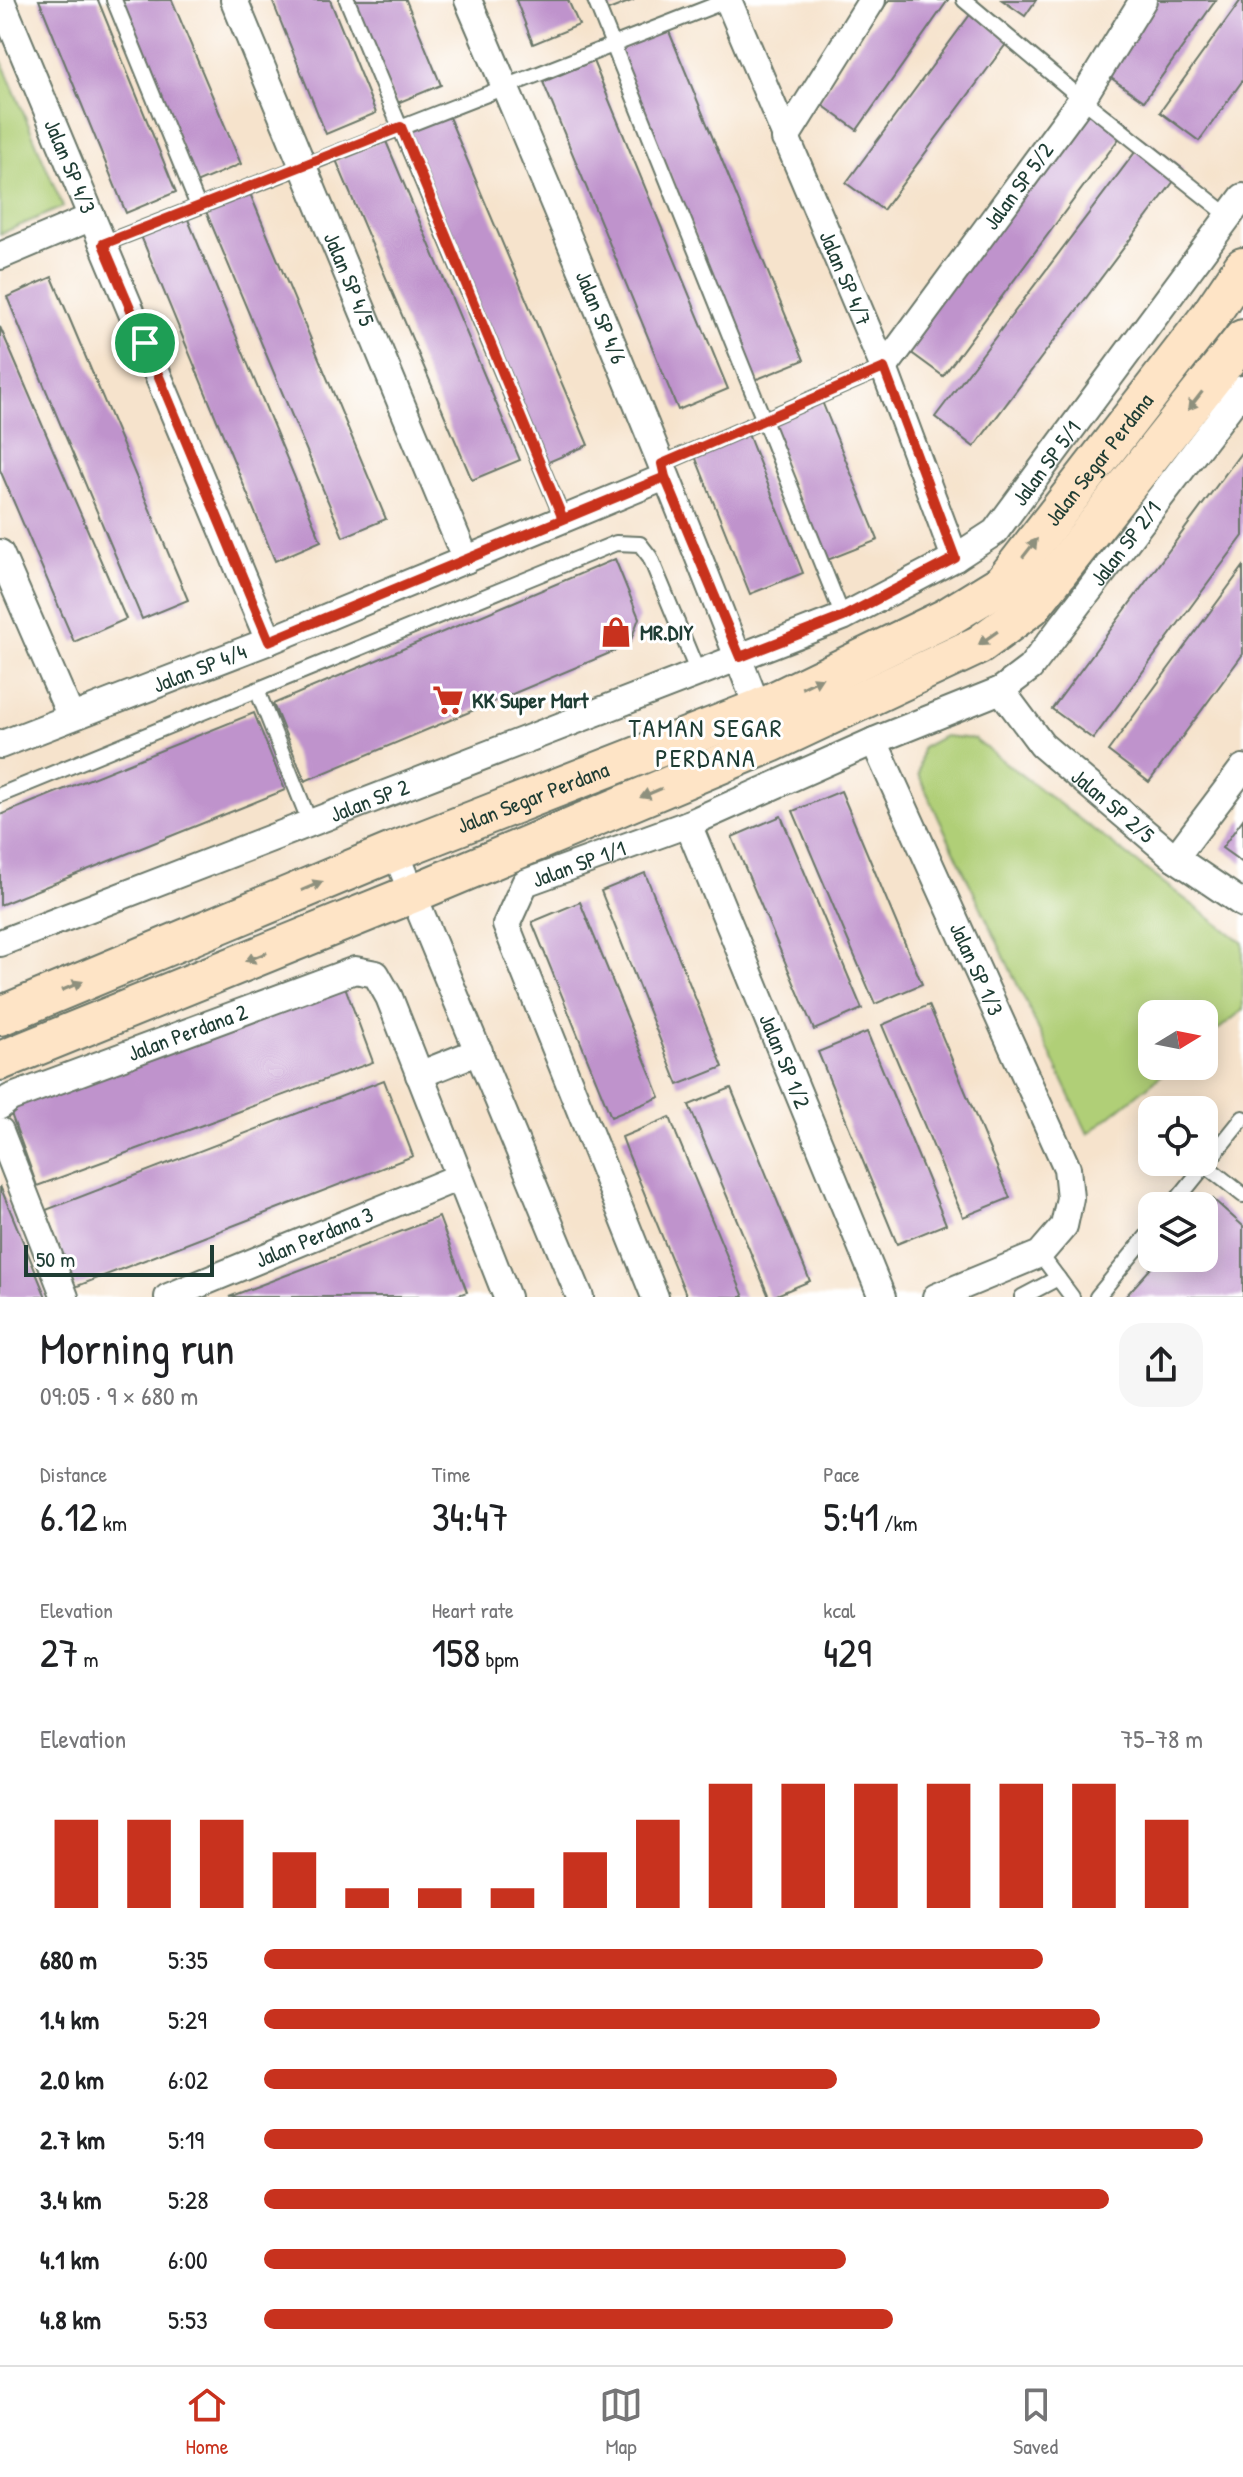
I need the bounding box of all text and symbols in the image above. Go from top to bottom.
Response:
street label: Jalan SP 4/3 [37,114,104,218]
street label: Jalan SP 5/2 [976,136,1060,236]
street label: Jalan SP 4/7 [812,226,879,330]
street label: Jalan SP 4/5 [317,228,382,330]
street label: Jalan SP 4/6 [569,266,634,368]
pin [111,309,179,377]
icon: arrive [123,321,167,365]
street label: Jalan Segar Perdana [1038,386,1160,532]
one-way arrow [1186,390,1203,411]
street label: Jalan SP 5/1 [1005,414,1087,512]
street label: Jalan SP 2/1 [1083,495,1167,592]
one-way arrow [1021,538,1037,558]
shop icon: MR.DIY [599,615,633,649]
place label: MR.DIY [640,617,693,647]
one-way arrow [978,630,999,645]
street label: Jalan SP 4/4 [149,636,251,699]
one-way arrow [800,676,824,690]
supermarket icon: KK Super Mart [431,683,465,717]
place label: KK Super Mart [472,685,590,716]
district label: TAMAN SEGAR PERDANA [628,710,784,775]
street label: Jalan Segar Perdana [452,754,613,840]
street label: Jalan SP 2/5 [1065,761,1161,850]
street label: Jalan SP 2 [326,771,414,829]
one-way arrow [639,787,663,800]
street label: Jalan SP 1/1 [528,833,630,894]
one-way arrow [300,879,324,892]
street label: Jalan SP 1/3 [943,917,1011,1020]
one-way arrow [243,951,267,964]
one-way arrow [60,980,84,993]
street label: Jalan Perdana 2 [123,996,252,1068]
north arrow [1138,1000,1218,1080]
map controls [1138,1000,1218,1272]
street label: Jalan SP 1/2 [752,1009,818,1113]
button: locate [1138,1096,1218,1176]
button: layers [1138,1192,1218,1272]
street label: Jalan Perdana 3 [251,1199,378,1274]
scale bar [24,1241,214,1277]
text: 50 m [36,1244,75,1274]
text: Morning run [40,1318,235,1378]
button: share [1119,1323,1203,1407]
text: 09:05 · 9 × 680 m [40,1378,198,1413]
text: Distance [40,1459,107,1489]
text: Time [432,1459,471,1489]
text: Pace [823,1459,860,1489]
text: 6.12 [40,1489,98,1543]
text: 34:47 [432,1489,509,1543]
text: 5:41 [823,1489,879,1543]
text: km [98,1508,127,1538]
text: /km [879,1508,918,1538]
text: Elevation [40,1595,113,1625]
text: Heart rate [432,1595,514,1625]
text: kcal [823,1595,855,1625]
text: 27 [40,1625,79,1679]
text: 158 [432,1625,480,1679]
text: 429 [823,1625,872,1679]
text: m [79,1644,99,1674]
text: bpm [480,1644,519,1674]
text: Elevation [40,1721,126,1756]
text: 75–78 m [1120,1721,1203,1756]
text: 680 m [40,1942,97,1977]
text: 5:35 [168,1942,208,1977]
text: 1.4 km [40,2002,99,2037]
text: 5:29 [168,2002,207,2037]
text: 2.0 km [40,2062,104,2097]
text: 6:02 [168,2062,208,2097]
text: 2.7 km [40,2122,105,2157]
text: 5:19 [168,2122,204,2157]
text: 3.4 km [40,2182,101,2217]
text: 5:28 [168,2182,208,2217]
text: 4.1 km [40,2242,99,2277]
text: 6:00 [168,2242,208,2277]
text: 4.8 km [40,2302,101,2337]
text: 5:53 [168,2302,208,2337]
tab: Home [185,2383,229,2461]
tab: Map [599,2383,643,2461]
tab: Saved [1013,2383,1058,2461]

